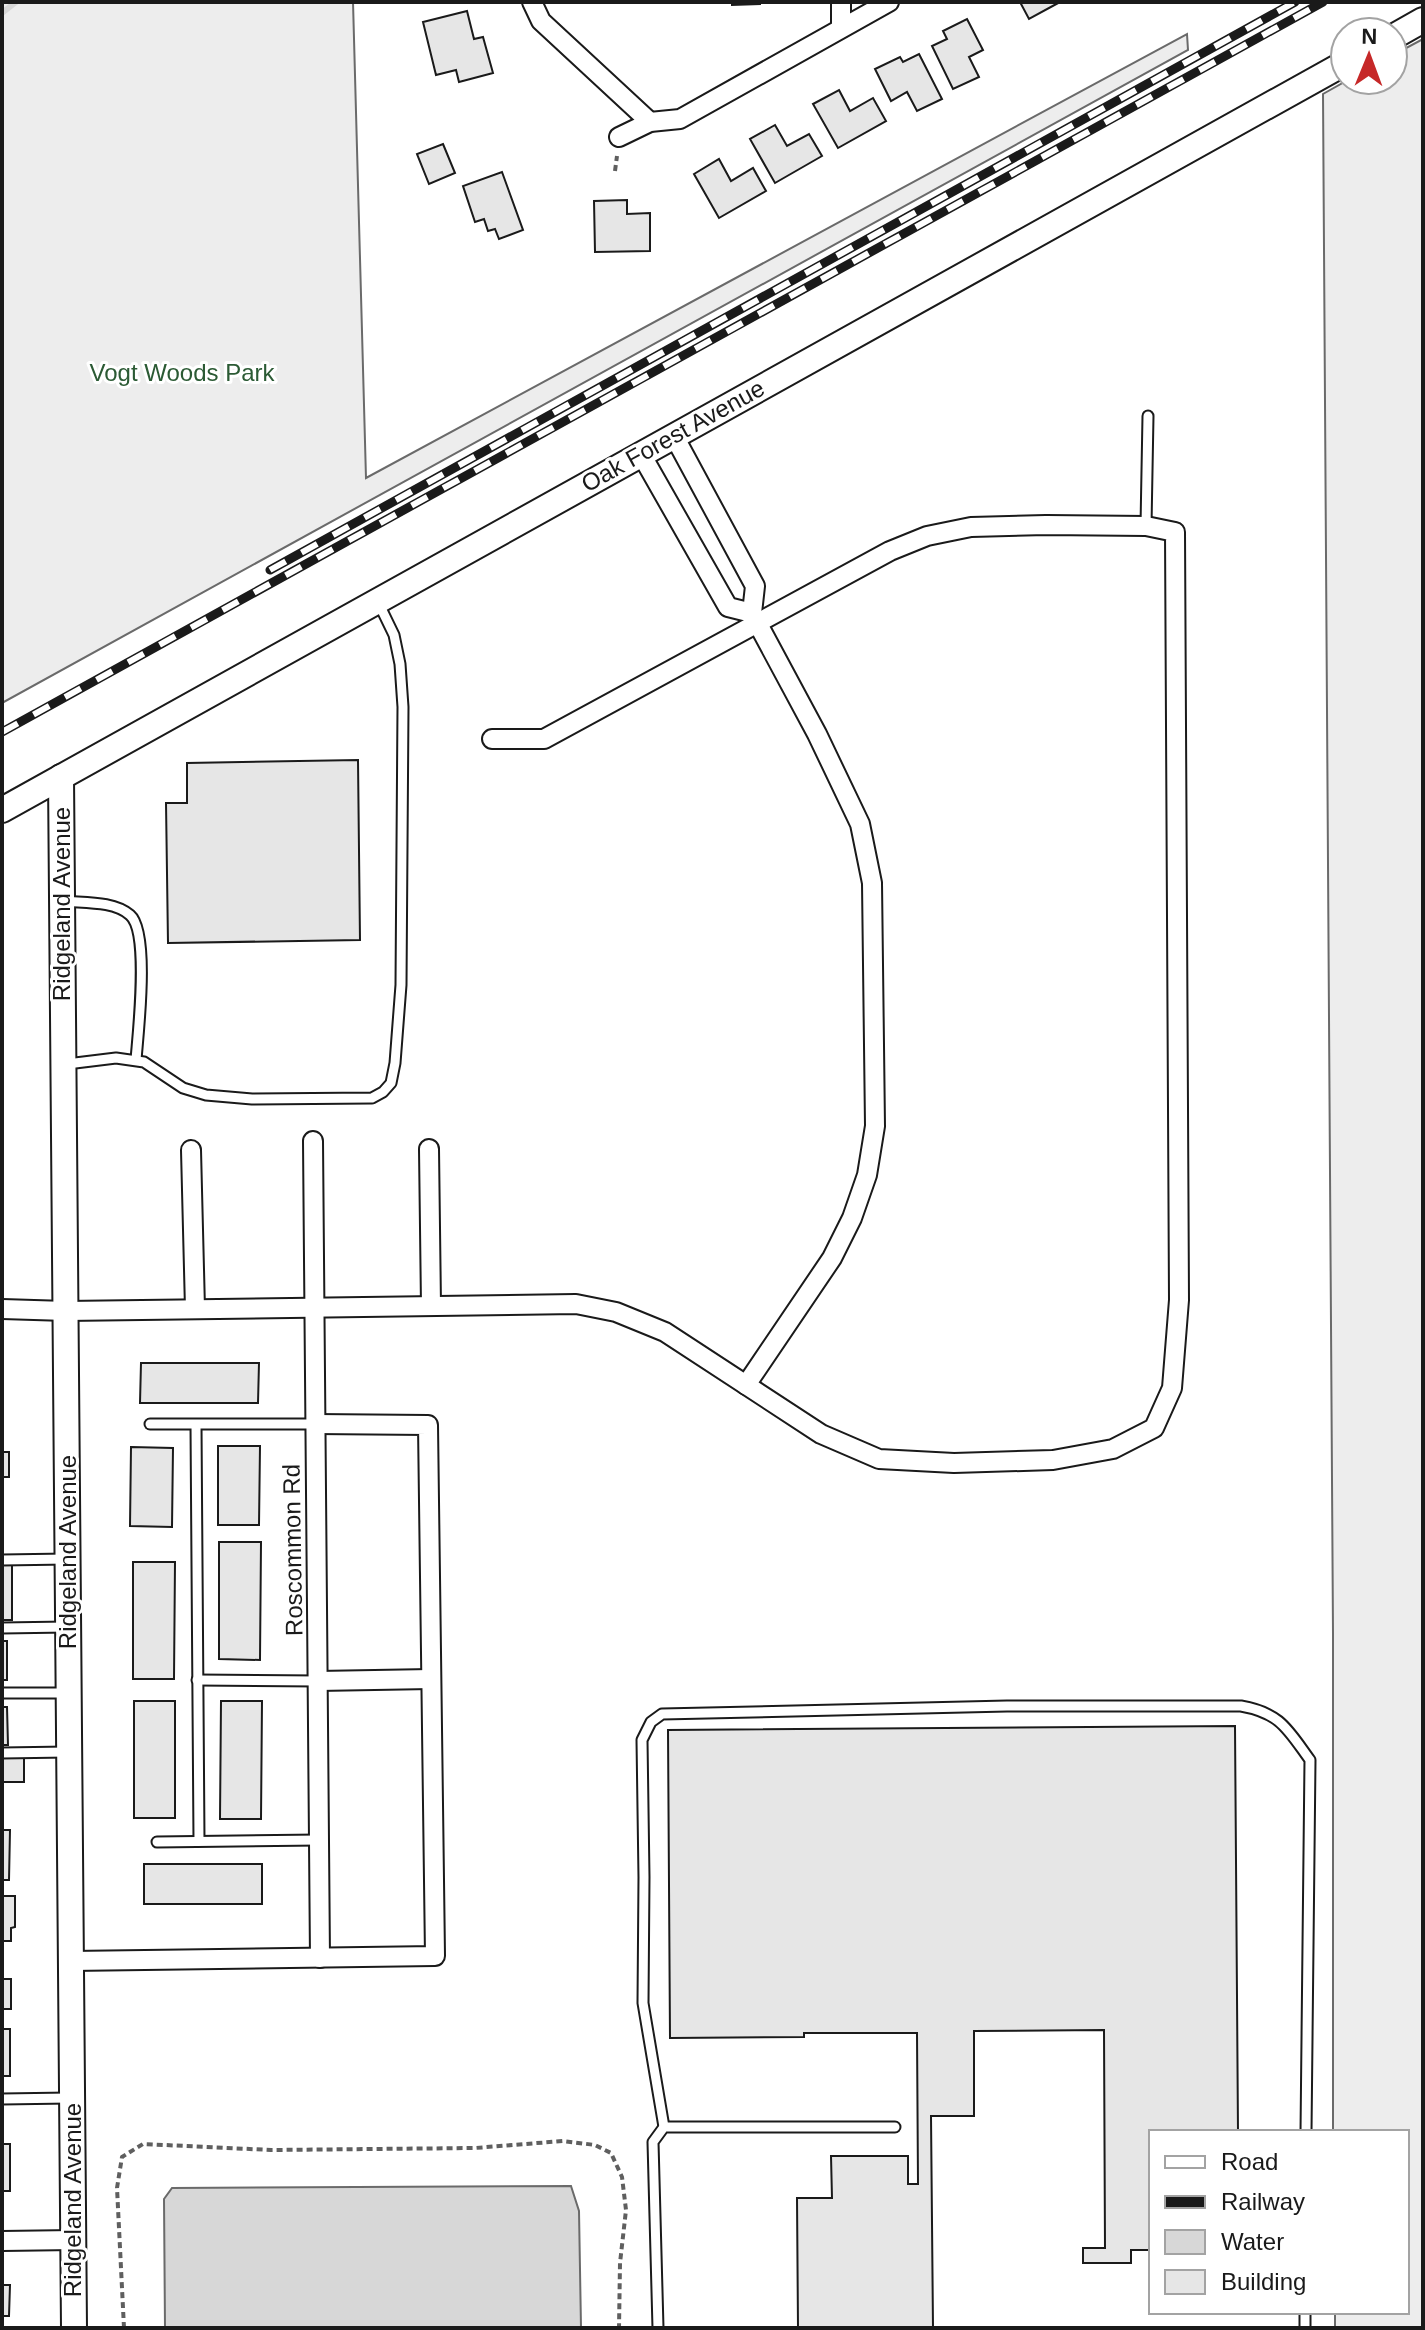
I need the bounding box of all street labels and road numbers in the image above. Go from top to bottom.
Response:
street label: Oak Forest Avenue [577,374,769,497]
street label: Ridgeland Avenue [48,807,75,1001]
street label: Ridgeland Avenue [54,1455,81,1649]
street label: Roscommon Rd [278,1464,307,1636]
street label: Ridgeland Avenue [59,2103,86,2297]

